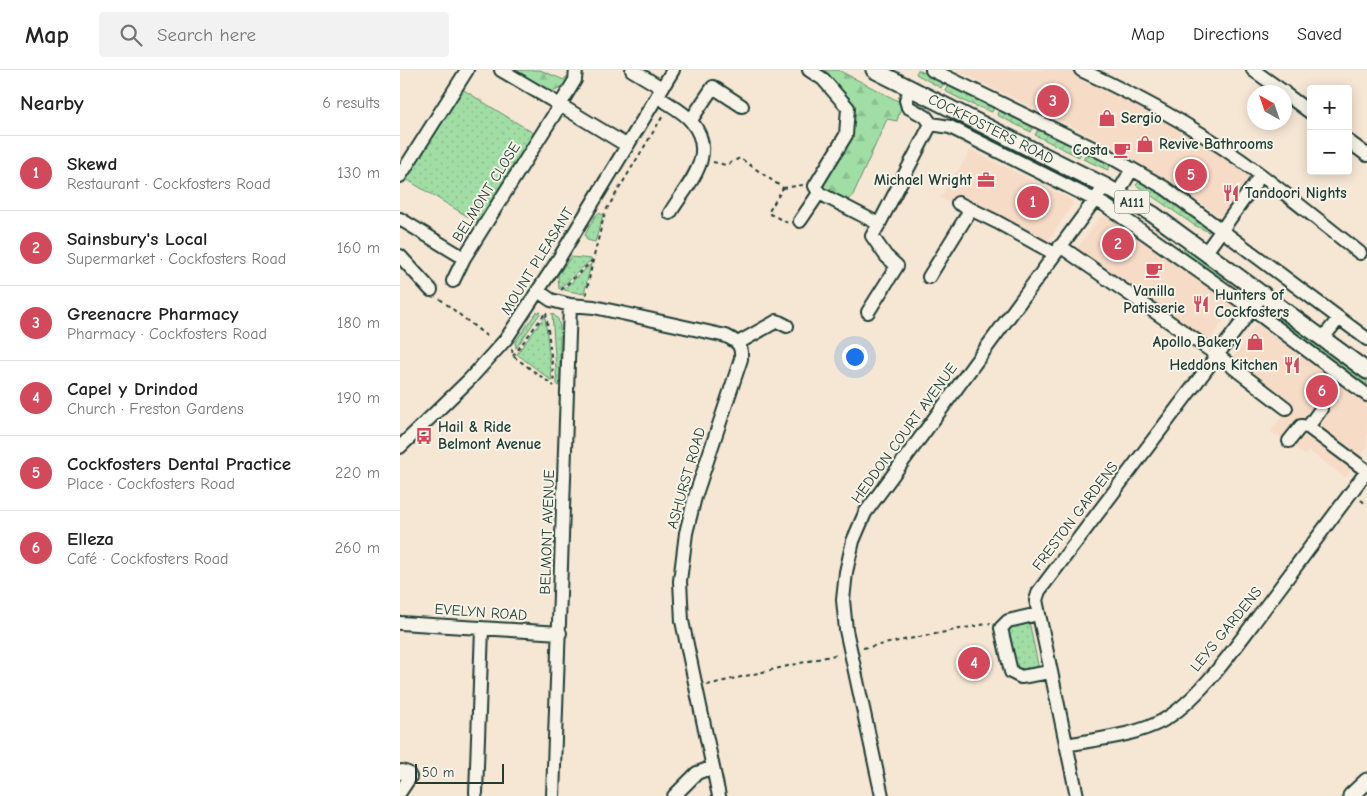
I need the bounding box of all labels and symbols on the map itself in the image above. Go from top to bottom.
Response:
pin: 3 [1037,82,1069,120]
north arrow [1247,85,1292,130]
street label: COCKFOSTERS ROAD [925,90,1057,168]
shop icon: Sergio [1097,108,1117,128]
place label: Sergio [1121,109,1162,127]
shop icon: Revive Bathrooms [1135,134,1155,154]
place label: Revive Bathrooms [1159,135,1273,153]
street label: BELMONT CLOSE [448,139,524,245]
cafe icon: Costa [1112,140,1132,160]
place label: Costa [1073,141,1108,159]
pin: 5 [1175,156,1207,194]
office icon: Michael Wright [976,170,996,190]
place label: Michael Wright [874,171,973,189]
pin: 1 [1017,183,1049,221]
restaurant icon: Tandoori Nights [1221,183,1241,203]
place label: Tandoori Nights [1245,184,1347,202]
road number: A111 [1114,190,1150,214]
street label: MOUNT PLEASANT [497,204,577,318]
pin: 2 [1102,225,1134,263]
cafe icon: Vanilla Patisserie [1144,260,1164,280]
place label: Vanilla Patisserie [1123,282,1185,317]
place label: Hunters of Cockfosters [1215,286,1289,321]
restaurant icon: Hunters of Cockfosters [1191,294,1211,314]
shop icon: Apollo Bakery [1245,332,1265,352]
place label: Apollo Bakery [1153,333,1241,351]
your location [842,344,868,370]
restaurant icon: Heddons Kitchen [1282,355,1302,375]
place label: Heddons Kitchen [1170,356,1278,374]
street label: HEDDON COURT AVENUE [847,359,961,507]
pin: 6 [1306,372,1338,410]
place label: Hail & Ride Belmont Avenue [438,418,541,453]
street label: ASHURST ROAD [663,425,709,531]
bus stop icon: Hail & Ride Belmont Avenue [414,426,434,446]
street label: FRESTON GARDENS [1028,458,1122,574]
street label: BELMONT AVENUE [536,469,558,595]
street label: LEYS GARDENS [1186,583,1266,675]
street label: EVELYN ROAD [434,600,528,624]
pin: 4 [958,644,990,682]
scale bar [415,761,504,784]

